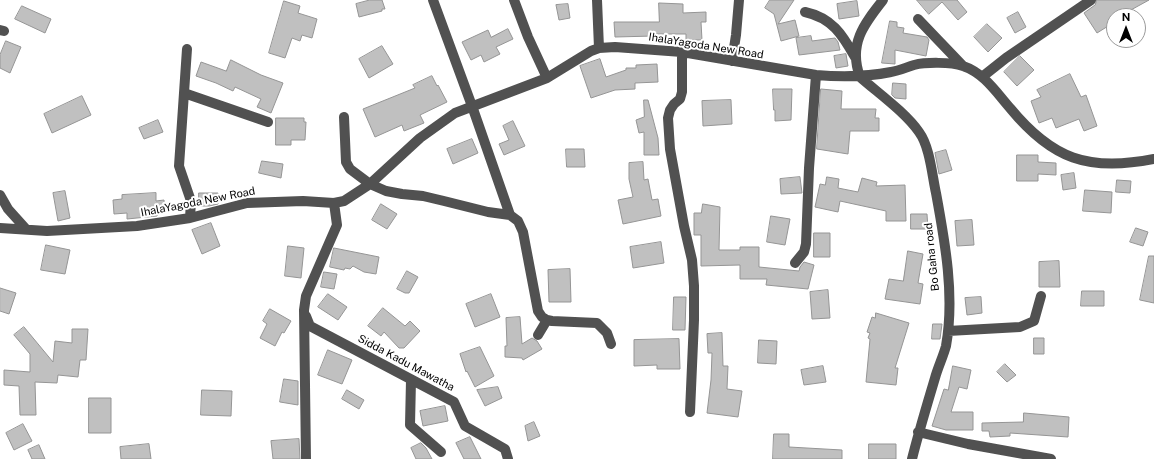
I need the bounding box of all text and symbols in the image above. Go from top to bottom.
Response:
north arrow [1106,8,1146,48]
text: N [1122,11,1130,23]
street label: IhalaYagoda New Road [648,30,764,62]
street label: IhalaYagoda New Road [140,184,256,220]
street label: Bo Gaha road [922,222,942,292]
street label: Sidda Kadu Mawatha [355,332,457,394]

